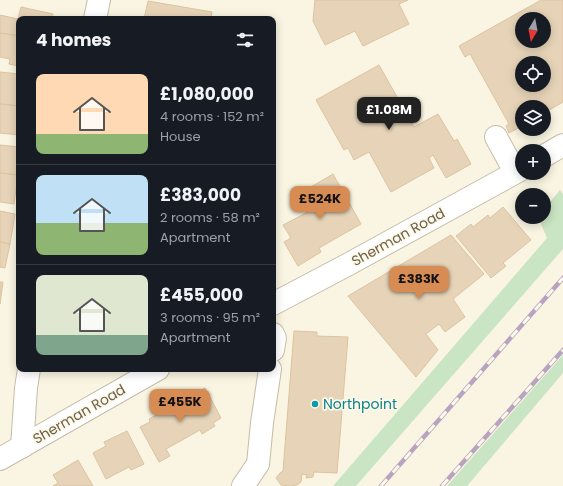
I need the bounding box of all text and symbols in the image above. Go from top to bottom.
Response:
north arrow [515,12,551,48]
map controls [515,12,551,224]
text: 4 homes [36,28,111,52]
icon: filters [234,29,256,51]
button: locate [515,56,551,92]
text: £1,080,000 [160,82,254,106]
icon: home [68,90,116,138]
pin: £1.08M [356,97,422,131]
text: £1.08M [366,100,412,119]
button: layers [515,100,551,136]
text: 4 rooms · 152 m² [160,107,264,126]
text: House [160,127,200,146]
button: + [515,144,551,180]
text: £383,000 [160,183,241,207]
pin: £524K [292,186,348,220]
button: − [515,188,551,224]
text: £524K [299,189,341,208]
icon: home [68,191,116,239]
street label: Sherman Road [348,203,448,271]
text: 2 rooms · 58 m² [160,208,260,227]
text: Apartment [160,228,230,247]
pin: £383K [391,266,447,300]
text: £383K [398,269,440,288]
text: £455,000 [160,283,243,307]
icon: home [68,291,116,339]
text: 3 rooms · 95 m² [160,308,260,327]
text: Apartment [160,328,230,347]
street label: Sherman Road [29,379,129,449]
pin: £455K [152,389,208,423]
text: £455K [158,392,202,411]
place label: Northpoint [323,394,397,414]
marker: Northpoint [310,399,320,409]

